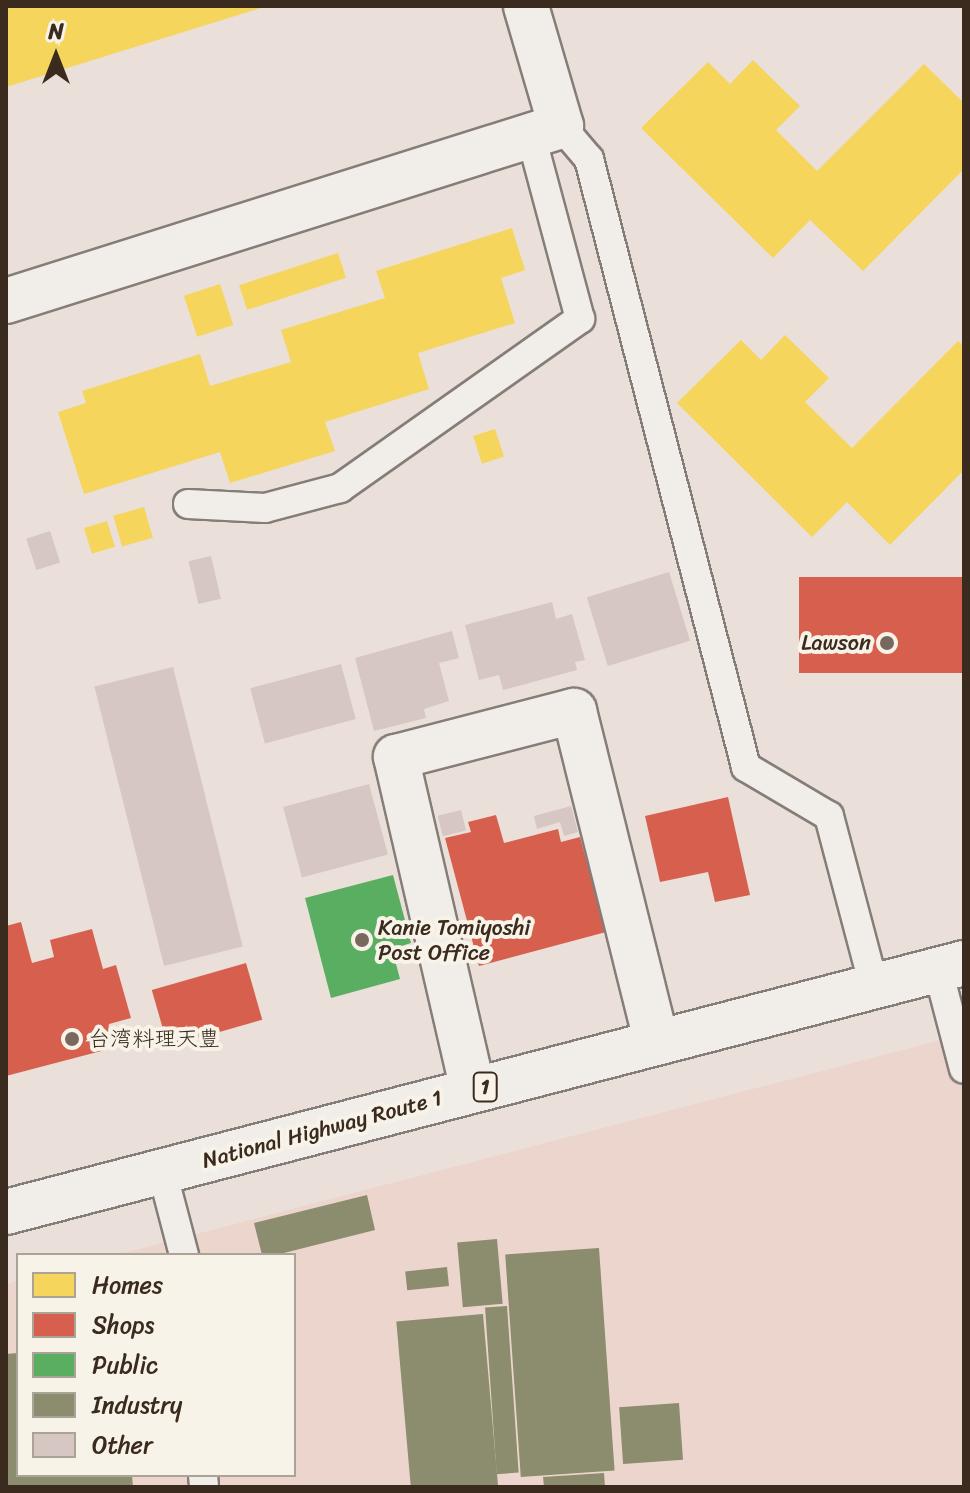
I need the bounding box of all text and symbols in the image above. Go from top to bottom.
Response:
text: N [48,12,64,51]
north arrow [16,16,96,96]
place label: Lawson [801,630,871,656]
marker: Lawson [878,634,896,652]
place label: Kanie Tomiyoshi Post Office [378,914,530,966]
marker: Kanie Tomiyoshi Post Office [353,931,371,949]
place label: 台湾料理天豊 [88,1026,220,1052]
marker: 台湾料理天豊 [63,1030,81,1048]
road number: 1 [471,1071,499,1103]
street label: National Highway Route 1 [199,1084,445,1174]
legend [16,1253,296,1477]
text: Homes [92,1264,163,1306]
text: Shops [92,1304,154,1346]
text: Public [92,1344,158,1386]
text: Industry [92,1384,182,1426]
text: Other [92,1424,153,1466]

